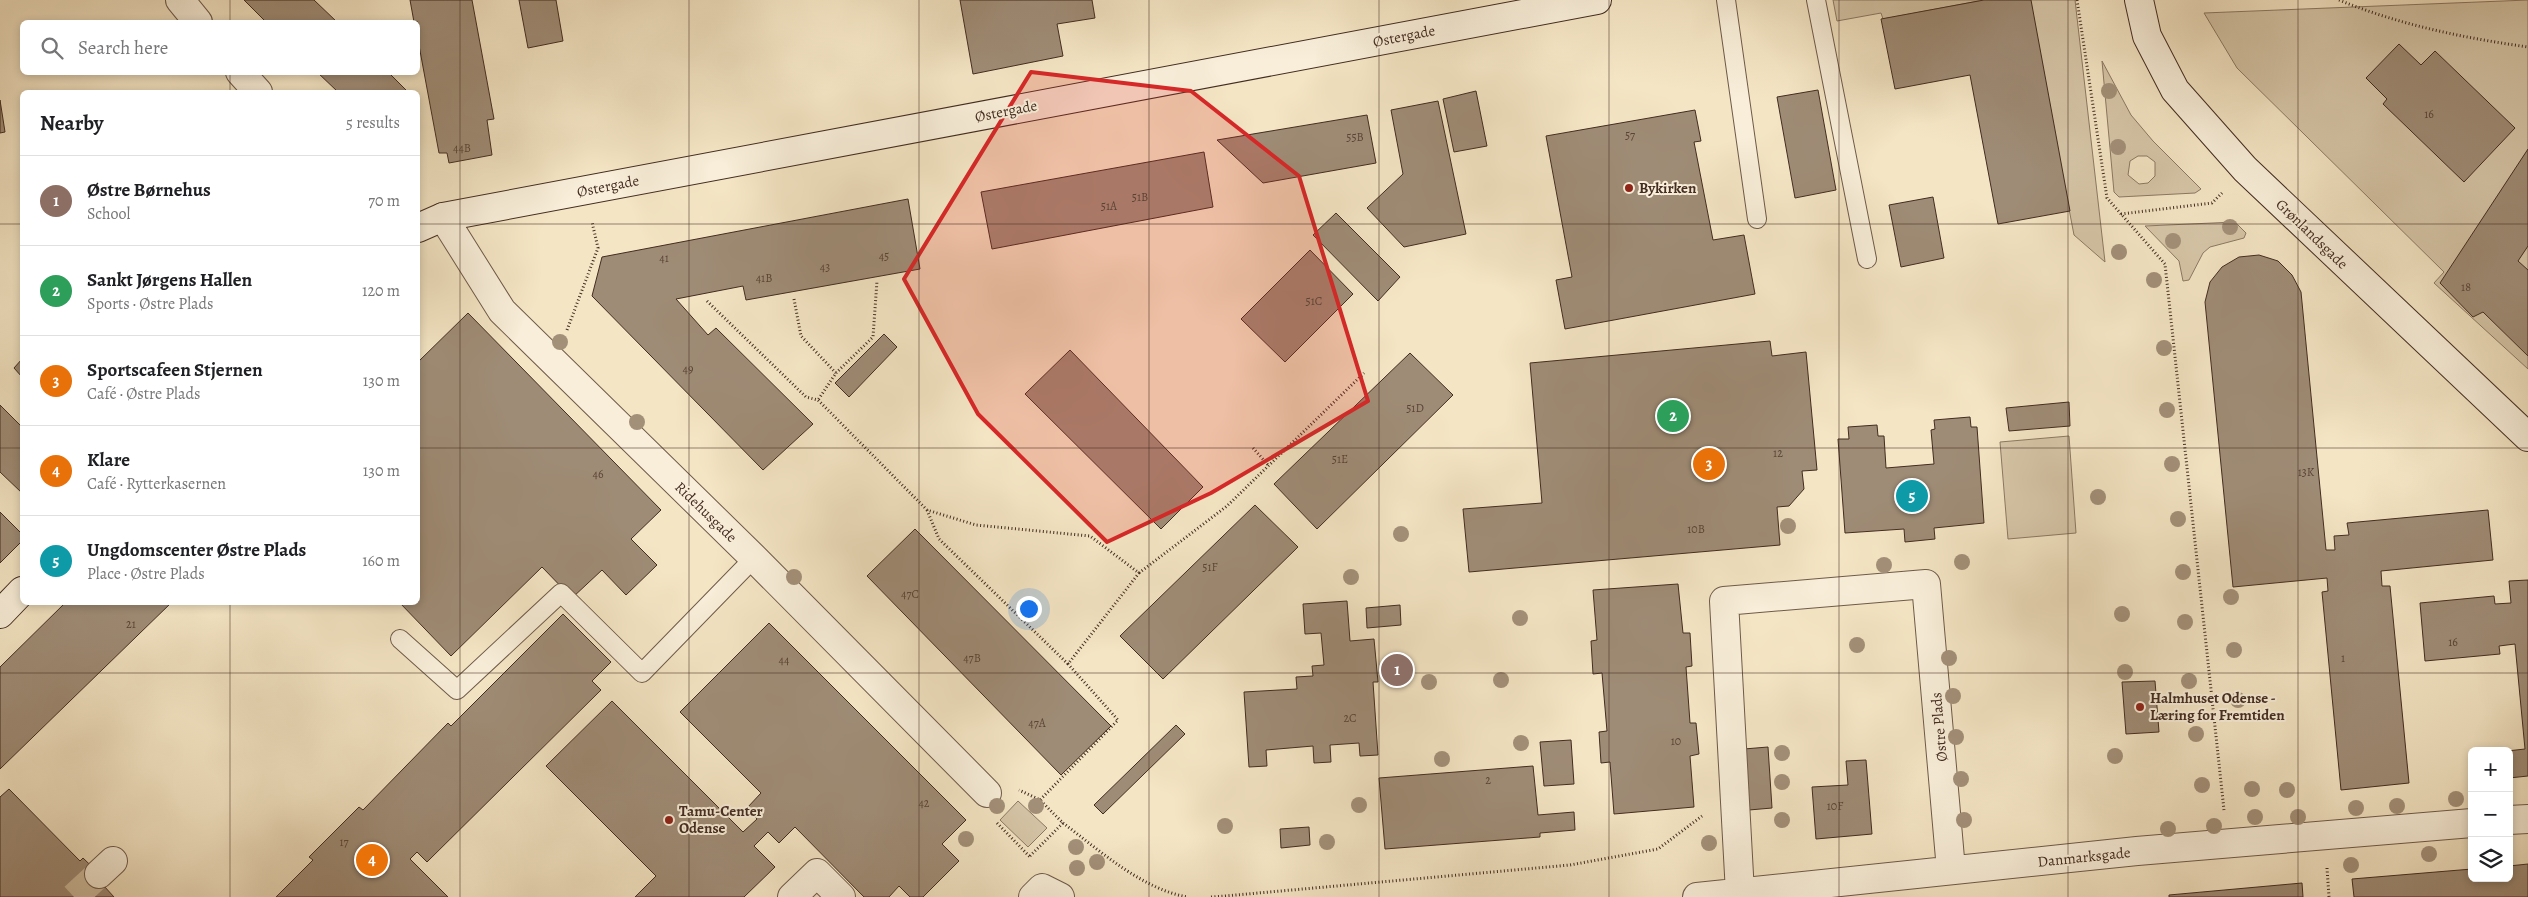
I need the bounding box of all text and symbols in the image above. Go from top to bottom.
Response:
search box [20,20,420,75]
street label: Østergade [1371,20,1437,52]
icon: search [38,34,66,62]
text: Search here [78,35,168,61]
street label: Østergade [973,95,1039,127]
house number: 16 [2424,106,2434,122]
text: Nearby [40,109,103,137]
text: 5 results [346,112,400,134]
house number: 57 [1625,127,1636,143]
house number: 55B [1346,129,1364,145]
house number: 44B [453,140,471,156]
street label: Østergade [575,170,641,202]
text: Østre Børnehus [87,177,211,203]
place label: Bykirken [1639,178,1697,198]
marker: Bykirken [1623,182,1635,194]
house number: 51B [1132,189,1148,205]
text: 1 [53,190,59,212]
text: 70 m [368,190,400,212]
street label: Grønlandsgade [2272,194,2353,274]
house number: 51A [1101,198,1118,214]
text: School [87,203,130,225]
house number: 45 [879,248,889,264]
house number: 41 [659,250,669,266]
house number: 43 [820,259,830,275]
text: Sankt Jørgens Hallen [87,267,252,293]
house number: 41B [756,270,772,286]
house number: 18 [2461,279,2471,295]
text: 2 [52,280,60,302]
text: 120 m [362,280,400,302]
text: Sports · Østre Plads [87,293,214,315]
house number: 51C [1306,293,1322,309]
text: Sportscafeen Stjernen [87,357,263,383]
house number: 49 [683,361,693,377]
text: 3 [53,370,59,392]
text: 130 m [363,370,400,392]
text: Café · Østre Plads [87,383,200,405]
pin: 2 [1657,397,1689,435]
house number: 51D [1406,400,1424,416]
pin: 3 [1693,445,1725,483]
house number: 12 [1773,445,1783,461]
text: Klare [87,447,130,473]
house number: 51E [1332,451,1348,467]
text: 4 [52,460,60,482]
text: 130 m [363,460,400,482]
house number: 13K [2298,464,2315,480]
house number: 46 [593,466,604,482]
text: Café · Rytterkasernen [87,473,226,495]
street label: Ridehusgade [671,477,742,547]
pin: 5 [1896,477,1928,515]
house number: 10B [1687,521,1705,537]
text: Ungdomscenter Østre Plads [87,537,306,563]
text: 5 [53,550,59,572]
text: 160 m [362,550,400,572]
house number: 51F [1202,559,1218,575]
text: Place · Østre Plads [87,563,205,585]
house number: 47C [901,586,919,602]
your location [1016,596,1042,622]
house number: 21 [126,616,136,632]
house number: 16 [2448,634,2458,650]
house number: 47B [963,650,981,666]
house number: 1 [2341,650,2345,666]
pin: 1 [1381,651,1413,689]
house number: 44 [779,652,790,668]
place label: Halmhuset Odense - Læring for Fremtiden [2150,688,2285,725]
street label: Østre Plads [1926,691,1952,763]
marker: Halmhuset Odense - Læring for Fremtiden [2134,701,2146,713]
house number: 2C [1343,710,1357,726]
house number: 47A [1028,715,1047,731]
house number: 10 [1671,733,1681,749]
map controls [2468,747,2513,882]
button: + [2468,747,2513,792]
house number: 2 [1485,772,1491,788]
button: − [2468,792,2513,837]
house number: 42 [918,795,930,811]
house number: 10F [1827,798,1843,814]
place label: Tamu-Center Odense [679,801,763,838]
marker: Tamu-Center Odense [663,814,675,826]
house number: 17 [339,834,350,850]
button: layers [2468,837,2513,882]
pin: 4 [356,841,388,879]
street label: Danmarksgade [2036,842,2132,872]

